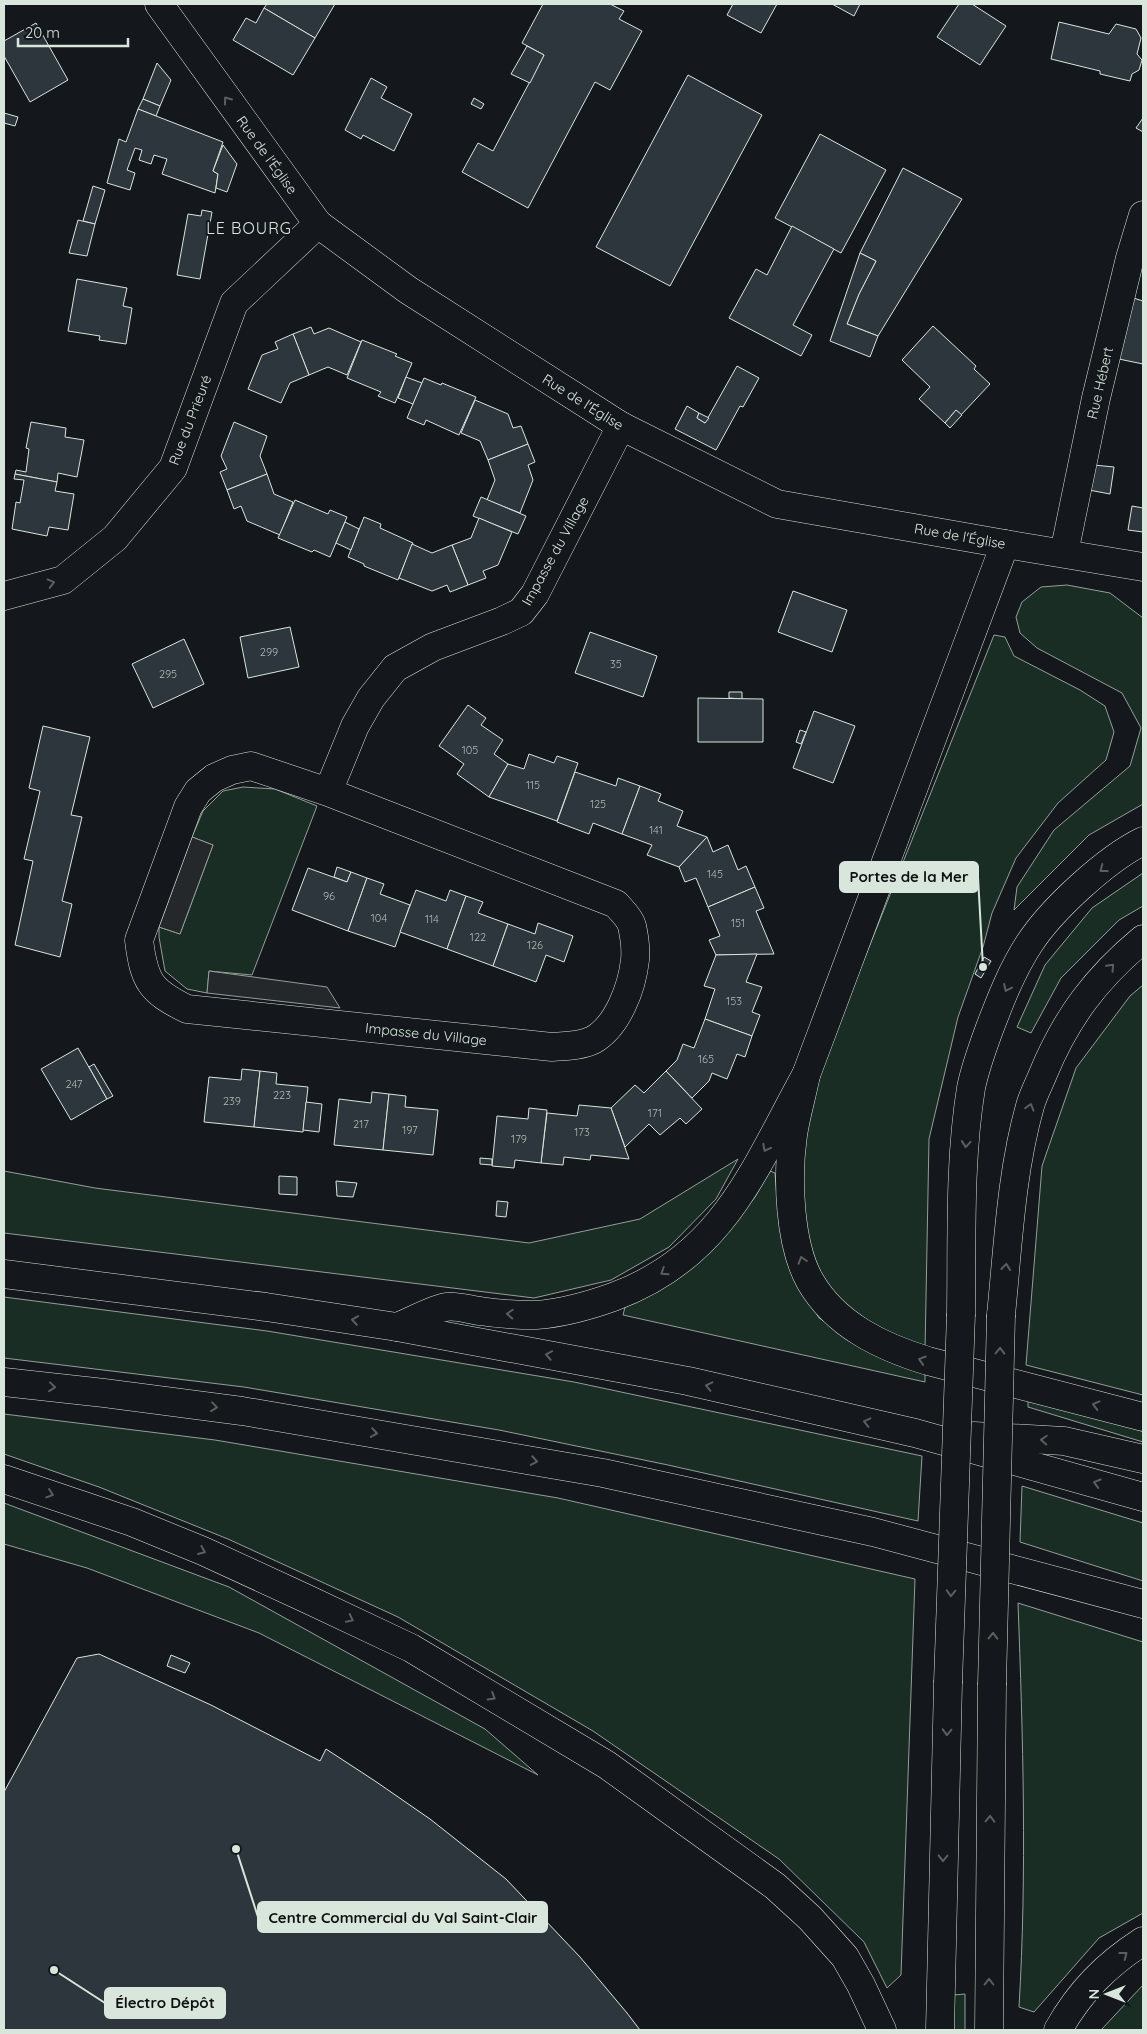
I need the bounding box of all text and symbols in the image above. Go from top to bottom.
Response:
scale bar [18,15,128,47]
text: 20 m [25,23,60,42]
one-way arrow [224,96,233,106]
street label: Rue de l'Église [233,112,302,198]
district label: LE BOURG [206,218,292,238]
street label: Rue Hébert [1083,345,1117,421]
street label: Rue de l'Église [539,370,627,434]
street label: Rue du Prieuré [165,372,215,468]
street label: Impasse du Village [518,493,593,609]
street label: Rue de l'Église [913,519,1007,553]
one-way arrow [46,579,54,589]
house number: 299 [260,645,278,659]
house number: 35 [610,657,622,671]
house number: 295 [159,667,177,681]
house number: 105 [462,743,478,757]
house number: 115 [526,778,540,792]
house number: 125 [590,797,606,811]
house number: 141 [649,823,663,837]
callout: Portes de la Mer [840,862,978,892]
one-way arrow [1100,863,1109,871]
house number: 145 [707,867,723,881]
text: Portes de la Mer [850,867,969,886]
house number: 96 [323,889,335,903]
house number: 104 [371,911,387,925]
house number: 114 [425,912,439,926]
house number: 151 [731,916,745,930]
house number: 122 [470,930,486,944]
house number: 126 [527,938,543,952]
one-way arrow [1105,964,1114,973]
one-way arrow [1002,983,1013,992]
house number: 153 [726,994,742,1008]
street label: Impasse du Village [364,1019,488,1049]
house number: 165 [698,1052,714,1066]
house number: 247 [65,1077,83,1091]
house number: 223 [273,1088,291,1102]
house number: 239 [223,1094,241,1108]
one-way arrow [1025,1103,1035,1111]
house number: 171 [648,1106,662,1120]
house number: 217 [353,1117,369,1131]
house number: 197 [402,1123,418,1137]
house number: 173 [574,1125,590,1139]
house number: 179 [511,1132,527,1146]
one-way arrow [960,1140,971,1148]
one-way arrow [762,1143,772,1152]
one-way arrow [798,1256,808,1265]
one-way arrow [1000,1263,1011,1271]
one-way arrow [660,1266,669,1275]
one-way arrow [505,1308,513,1319]
one-way arrow [351,1316,359,1326]
one-way arrow [995,1347,1005,1355]
one-way arrow [545,1351,554,1361]
one-way arrow [918,1355,927,1365]
one-way arrow [49,1381,57,1392]
one-way arrow [704,1381,713,1392]
one-way arrow [1092,1400,1101,1411]
one-way arrow [210,1401,218,1412]
one-way arrow [863,1417,872,1428]
one-way arrow [370,1427,378,1438]
one-way arrow [1040,1435,1048,1446]
one-way arrow [530,1455,538,1465]
one-way arrow [1093,1478,1101,1488]
one-way arrow [45,1489,54,1499]
one-way arrow [197,1545,206,1556]
one-way arrow [946,1590,956,1597]
one-way arrow [345,1613,354,1623]
one-way arrow [988,1632,998,1640]
one-way arrow [487,1690,496,1700]
one-way arrow [941,1728,952,1736]
one-way arrow [985,1815,995,1822]
one-way arrow [938,1855,948,1863]
callout: Centre Commercial du Val Saint-Clair [258,1902,547,1932]
text: Centre Commercial du Val Saint-Clair [268,1908,538,1927]
one-way arrow [1118,1952,1128,1961]
north arrow [1082,1969,1132,2019]
one-way arrow [984,1977,994,1985]
callout: Électro Dépôt [105,1988,225,2018]
text: N [1085,1989,1103,1999]
text: Électro Dépôt [115,1993,215,2012]

